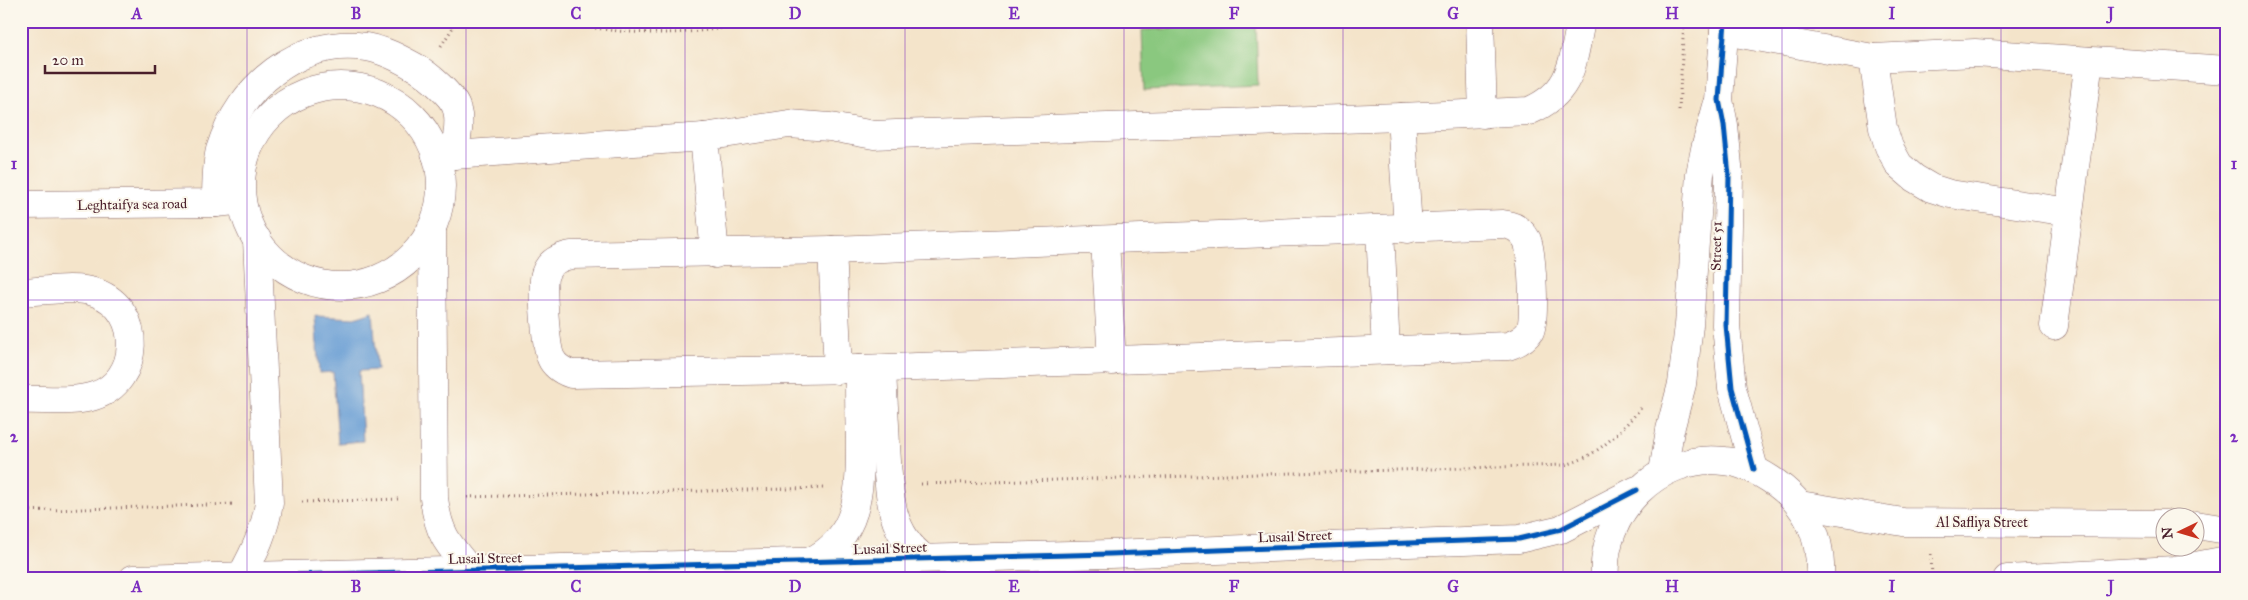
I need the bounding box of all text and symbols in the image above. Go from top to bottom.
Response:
text: A [131,4,143,23]
text: B [351,4,361,23]
text: C [571,4,582,23]
text: D [789,4,802,23]
text: E [1008,4,1020,23]
text: F [1229,4,1240,23]
text: G [1447,4,1459,23]
text: H [1665,4,1679,23]
text: I [1889,4,1896,23]
text: J [2106,4,2115,24]
scale bar [45,42,155,74]
text: 20 m [52,51,84,69]
text: 1 [11,154,18,173]
text: 1 [2231,154,2238,173]
street label: Leghtaifya sea road [77,195,187,214]
street label: Street 51 [1708,220,1725,271]
text: 2 [10,427,19,446]
text: 2 [2230,427,2239,446]
north arrow [2156,508,2206,558]
street label: Al Safliya Street [1935,514,2028,531]
text: N [2159,526,2177,540]
street label: Lusail Street [1258,527,1332,546]
street label: Lusail Street [853,539,927,558]
street label: Lusail Street [448,549,522,568]
text: A [131,577,143,596]
text: B [351,577,361,596]
text: C [571,577,582,596]
text: D [789,577,802,596]
text: E [1008,577,1020,596]
text: F [1229,577,1240,596]
text: G [1447,577,1459,596]
text: H [1665,577,1679,596]
text: I [1889,577,1896,596]
text: J [2106,577,2115,597]

